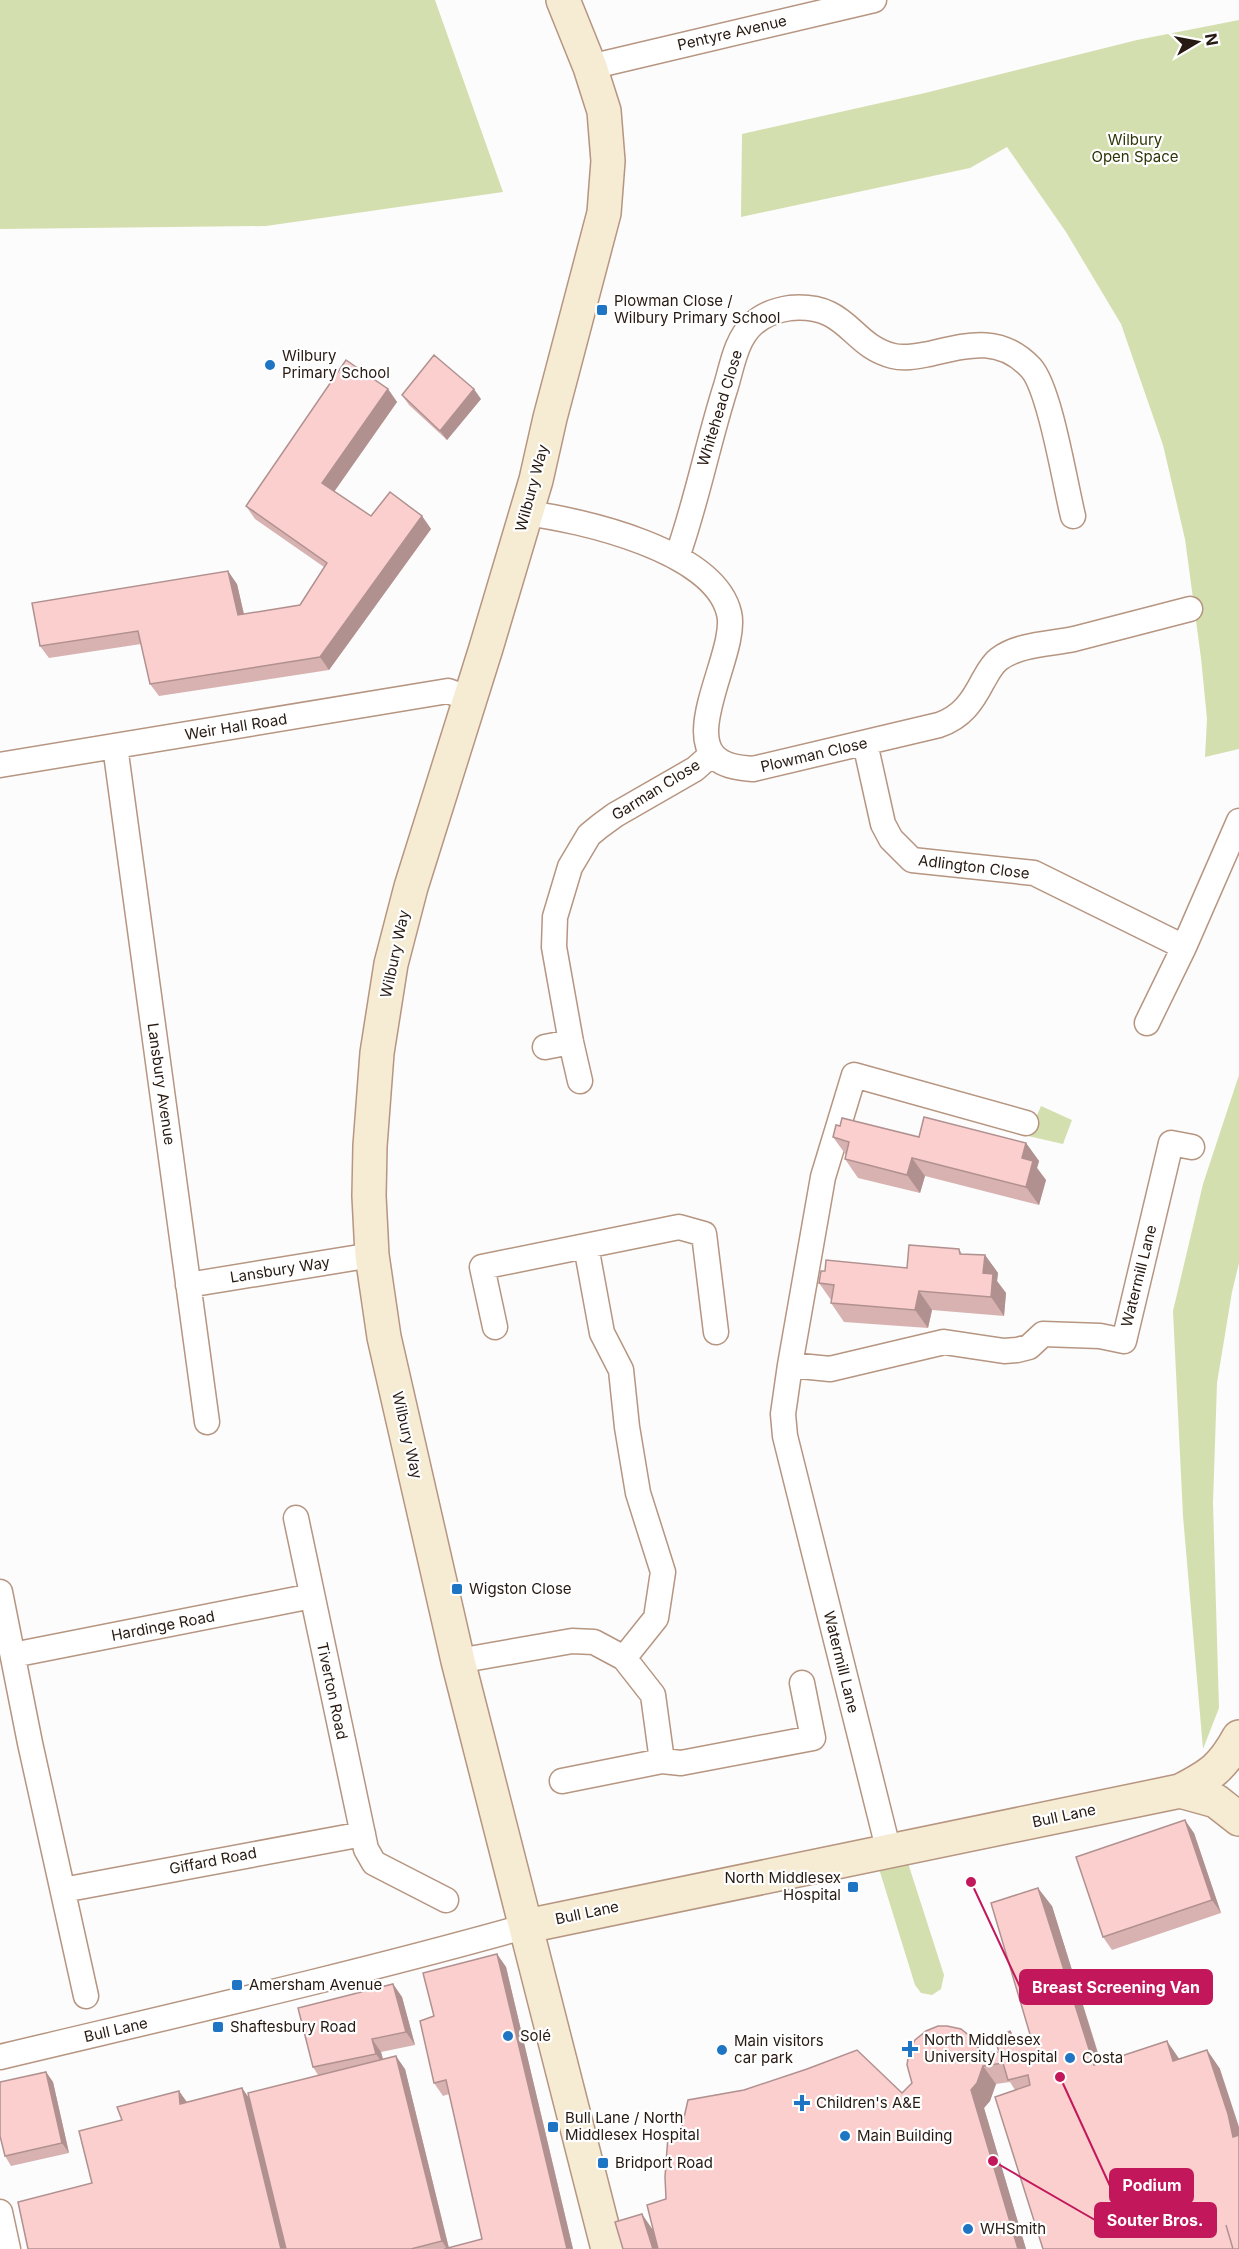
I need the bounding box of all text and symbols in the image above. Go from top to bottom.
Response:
street label: Pentyre Avenue [675,11,788,54]
north arrow [1167,12,1227,72]
text: N [1201,32,1223,47]
park label: Wilbury Open Space [1091,130,1179,166]
place label: Plowman Close / Wilbury Primary School [614,291,781,327]
marker: Plowman Close / Wilbury Primary School [595,303,609,317]
place label: Wilbury Primary School [282,346,390,382]
street label: Whitehead Close [693,347,746,468]
marker: Wilbury Primary School [263,358,277,372]
street label: Wilbury Way [511,442,552,533]
street label: Weir Hall Road [183,709,289,744]
street label: Plowman Close [759,733,869,776]
street label: Garman Close [608,755,703,824]
street label: Adlington Close [917,850,1031,883]
street label: Wilbury Way [376,908,413,1000]
street label: Lansbury Avenue [144,1022,179,1146]
street label: Watermill Lane [1117,1223,1160,1329]
street label: Lansbury Way [229,1252,332,1287]
street label: Wilbury Way [388,1389,427,1481]
place label: Wigston Close [469,1579,572,1598]
marker: Wigston Close [450,1582,464,1596]
street label: Hardinge Road [110,1606,216,1645]
street label: Watermill Lane [820,1609,863,1715]
street label: Tiverton Road [313,1640,352,1741]
street label: Bull Lane [1030,1799,1098,1832]
street label: Giffard Road [168,1843,258,1878]
place label: North Middlesex Hospital [724,1868,841,1904]
marker: North Middlesex Hospital [846,1880,860,1894]
street label: Bull Lane [553,1896,621,1929]
callout: Breast Screening Van [1020,1970,1212,2004]
place label: Amersham Avenue [249,1975,382,1994]
text: Breast Screening Van [1032,1977,1200,1997]
marker: Amersham Avenue [230,1978,244,1992]
street label: Bull Lane [82,2013,150,2046]
place label: Shaftesbury Road [230,2017,356,2036]
marker: Shaftesbury Road [211,2020,225,2034]
place label: Solé [520,2026,551,2045]
marker: Solé [501,2029,515,2043]
place label: North Middlesex University Hospital [924,2030,1058,2066]
place label: Main visitors car park [734,2031,824,2067]
marker: North Middlesex University Hospital [901,2040,919,2058]
marker: Main visitors car park [715,2043,729,2057]
place label: Costa [1082,2048,1123,2067]
marker: Costa [1063,2051,1077,2065]
place label: Children's A&E [816,2093,921,2112]
marker: Children's A&E [793,2094,811,2112]
place label: Bull Lane / North Middlesex Hospital [565,2108,700,2144]
marker: Bull Lane / North Middlesex Hospital [546,2120,560,2134]
place label: Main Building [857,2126,953,2145]
marker: Main Building [838,2129,852,2143]
place label: Bridport Road [615,2153,713,2172]
marker: Bridport Road [596,2156,610,2170]
callout: Podium [1110,2169,1193,2203]
text: Podium [1122,2175,1182,2195]
callout: Souter Bros. [1095,2203,1216,2237]
text: Souter Bros. [1107,2210,1203,2230]
place label: WHSmith [980,2219,1046,2238]
marker: WHSmith [961,2222,975,2236]

